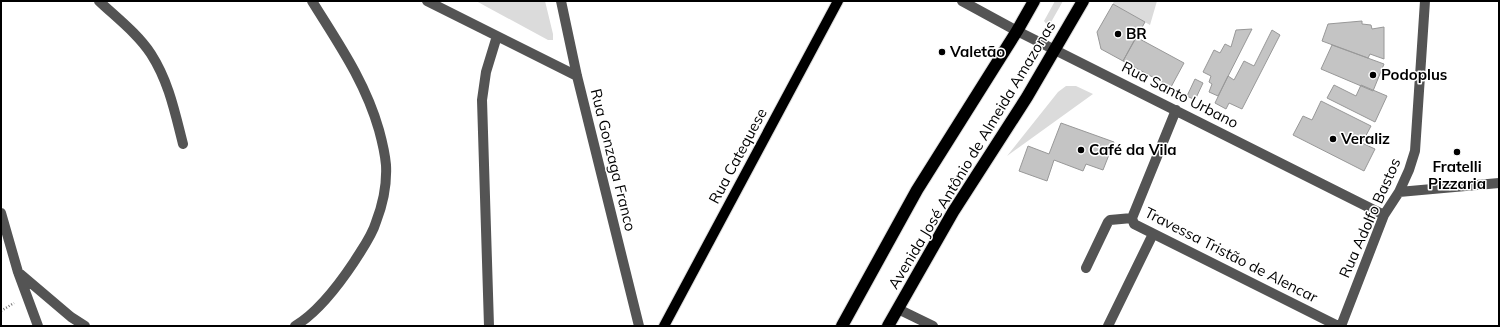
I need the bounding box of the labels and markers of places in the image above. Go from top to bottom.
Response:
place label: BR [1126,24,1147,43]
marker: BR [1113,29,1123,39]
place label: Valetão [949,42,1005,61]
marker: Valetão [937,47,947,57]
place label: Podoplus [1381,65,1447,84]
marker: Podoplus [1368,70,1378,80]
place label: Veraliz [1340,129,1390,148]
marker: Veraliz [1328,134,1338,144]
place label: Café da Vila [1089,140,1177,159]
marker: Café da Vila [1076,145,1086,155]
marker: Fratelli Pizzaria [1452,147,1462,157]
place label: Fratelli Pizzaria [1428,157,1486,193]

